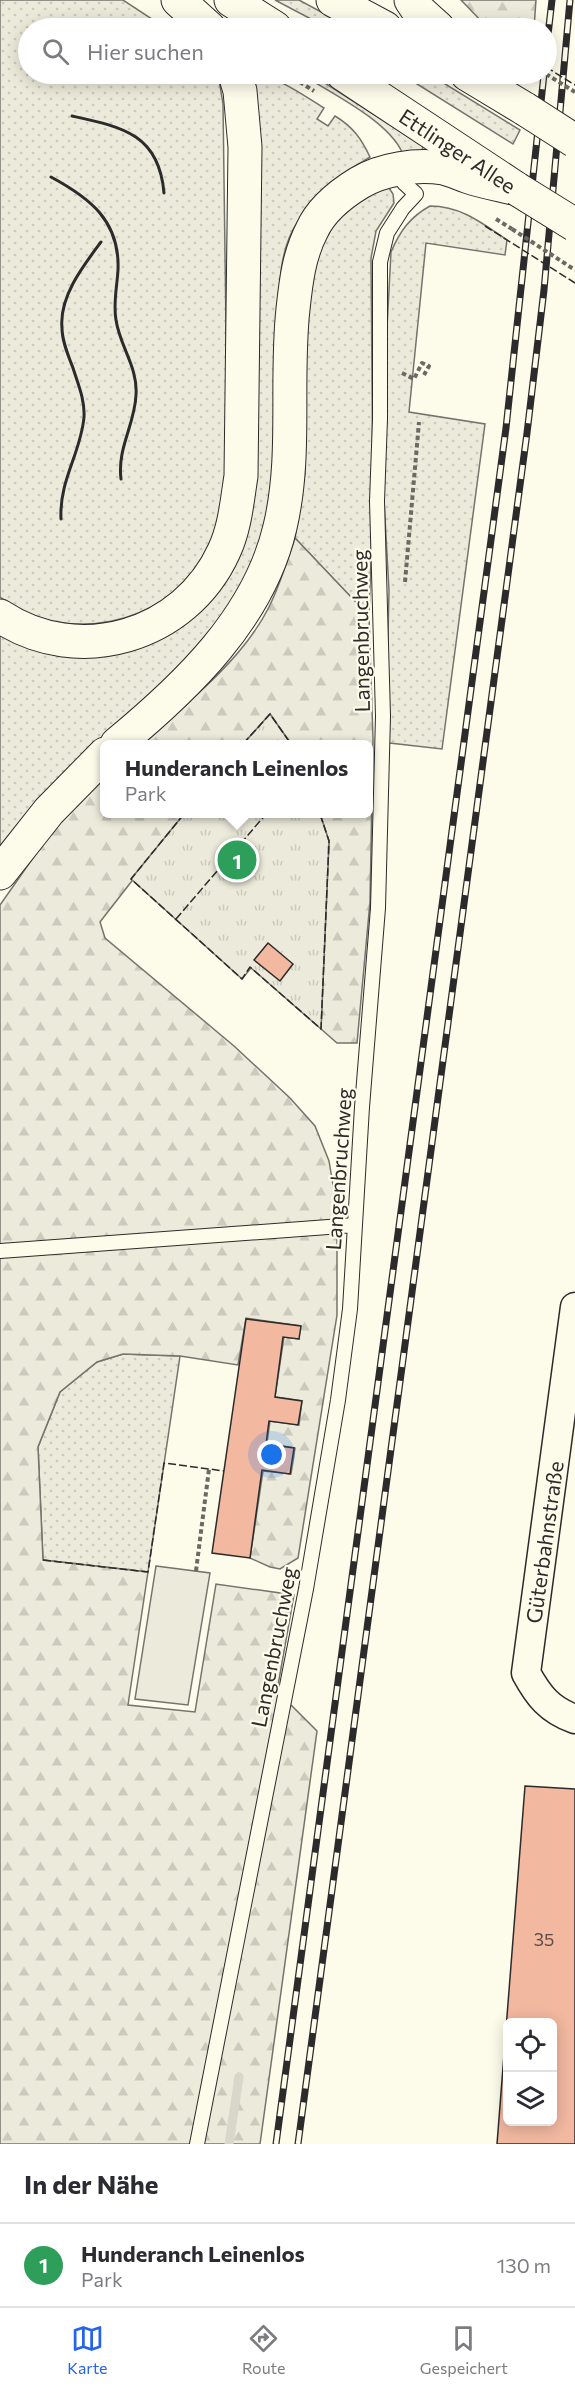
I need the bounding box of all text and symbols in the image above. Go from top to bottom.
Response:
search box [18,18,557,84]
icon: search [39,35,72,68]
text: Hier suchen [87,38,204,65]
street label: Ettlinger Allee [395,103,521,198]
street label: Langenbruchweg [346,549,374,713]
popup [100,740,373,818]
text: Hunderanch Leinenlos [125,754,348,781]
text: Park [125,781,167,805]
pin: 1 [218,838,256,882]
street label: Langenbruchweg [320,1087,356,1251]
your location [257,1440,286,1469]
street label: Güterbahnstraße [520,1459,568,1625]
street label: Langenbruchweg [245,1565,301,1729]
house number: 35 [534,1928,554,1950]
map controls [503,2018,557,2126]
button: locate [503,2018,557,2072]
button: layers [503,2072,557,2126]
text: In der Nähe [24,2168,159,2199]
text: Hunderanch Leinenlos [81,2240,305,2267]
text: 1 [39,2253,48,2277]
text: 130 m [497,2253,551,2277]
text: Park [81,2267,123,2291]
tab: Karte [67,2322,108,2377]
tab: Route [242,2322,286,2377]
tab: Gespeichert [420,2322,508,2377]

